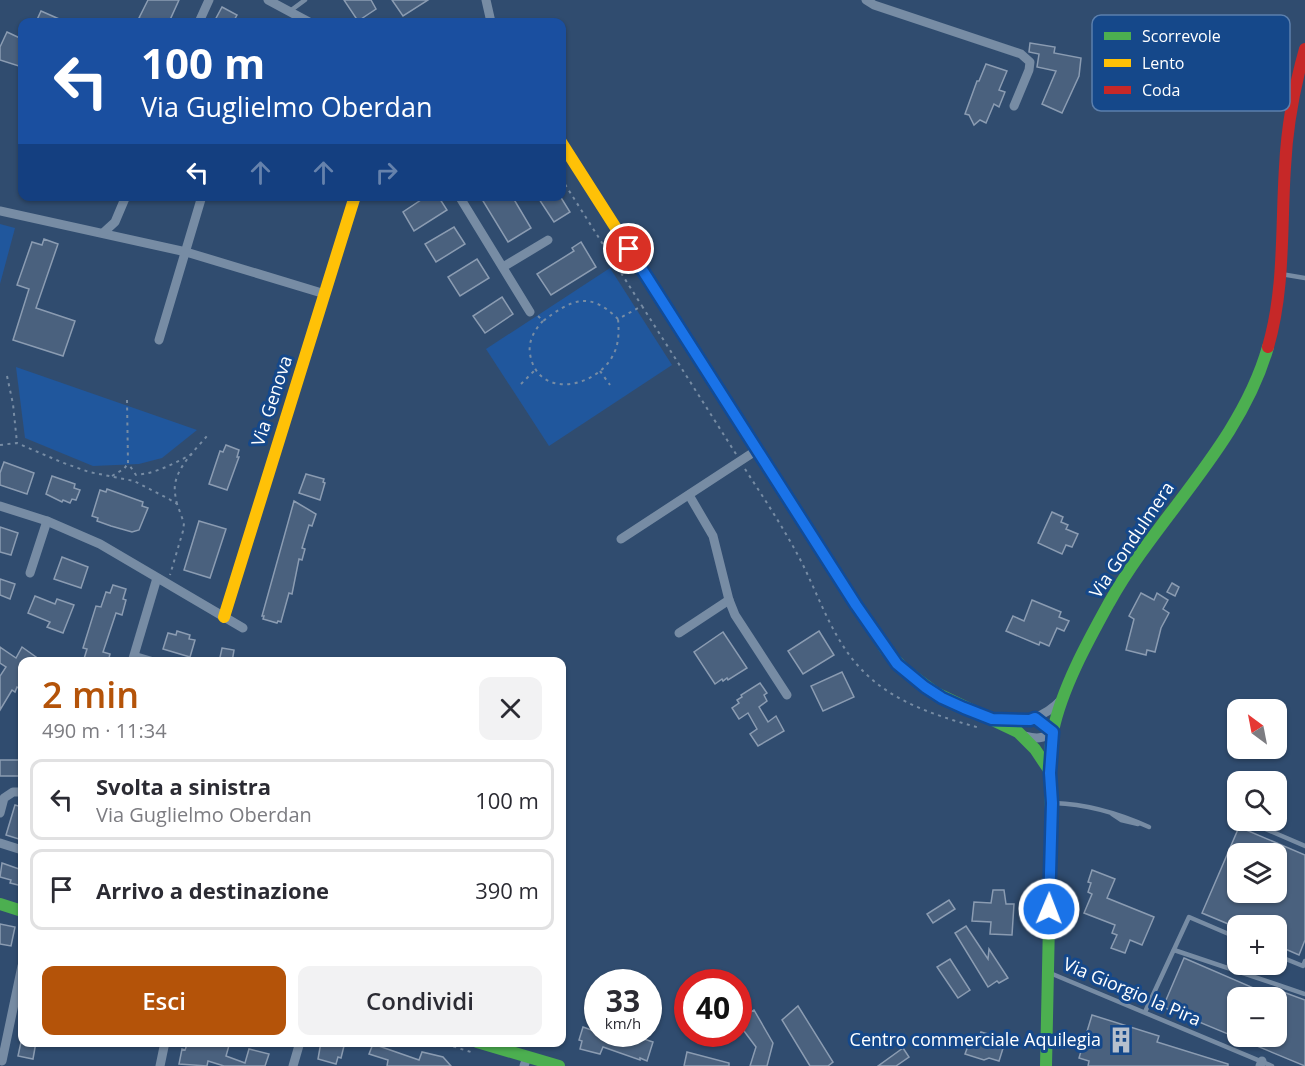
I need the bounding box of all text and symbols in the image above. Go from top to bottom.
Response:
legend [1092,15,1290,111]
text: Scorrevole [1142,25,1221,47]
text: 100 m [141,34,265,91]
icon: left [42,42,120,120]
text: Lento [1142,52,1184,74]
text: Coda [1142,79,1180,101]
text: Via Guglielmo Oberdan [141,88,432,125]
icon: left [181,156,214,189]
icon: ahead [244,156,277,189]
icon: ahead [307,156,340,189]
icon: right [370,156,403,189]
pin [603,223,654,274]
icon: arrive [612,232,645,265]
street label: Via Genova [245,352,297,449]
street label: Via Gondulmera [1083,477,1179,602]
text: 2 min [42,670,139,719]
button: close [479,677,542,740]
north arrow [1227,699,1287,759]
map controls [1227,699,1287,1047]
text: 490 m · 11:34 [42,717,167,744]
text: Svolta a sinistra [96,771,271,801]
button: search [1227,771,1287,831]
icon: left [45,783,78,816]
text: 100 m [475,785,539,815]
text: Via Guglielmo Oberdan [96,801,312,828]
button: layers [1227,843,1287,903]
icon: arrive [45,873,78,906]
text: Arrivo a destinazione [96,875,329,905]
text: 390 m [475,875,539,905]
position arrow [1017,877,1081,941]
button: + [1227,915,1287,975]
street label: Via Giorgio la Pira [1060,951,1205,1031]
button: Esci [42,966,286,1035]
button: Condividi [298,966,542,1035]
speed limit sign: 40 [674,969,752,1047]
text: 33 [606,980,640,1021]
button: − [1227,987,1287,1047]
text: km/h [605,1013,641,1033]
building icon: Centro commerciale Aquilegia [1106,1025,1136,1055]
place label: Centro commerciale Aquilegia [850,1027,1101,1051]

